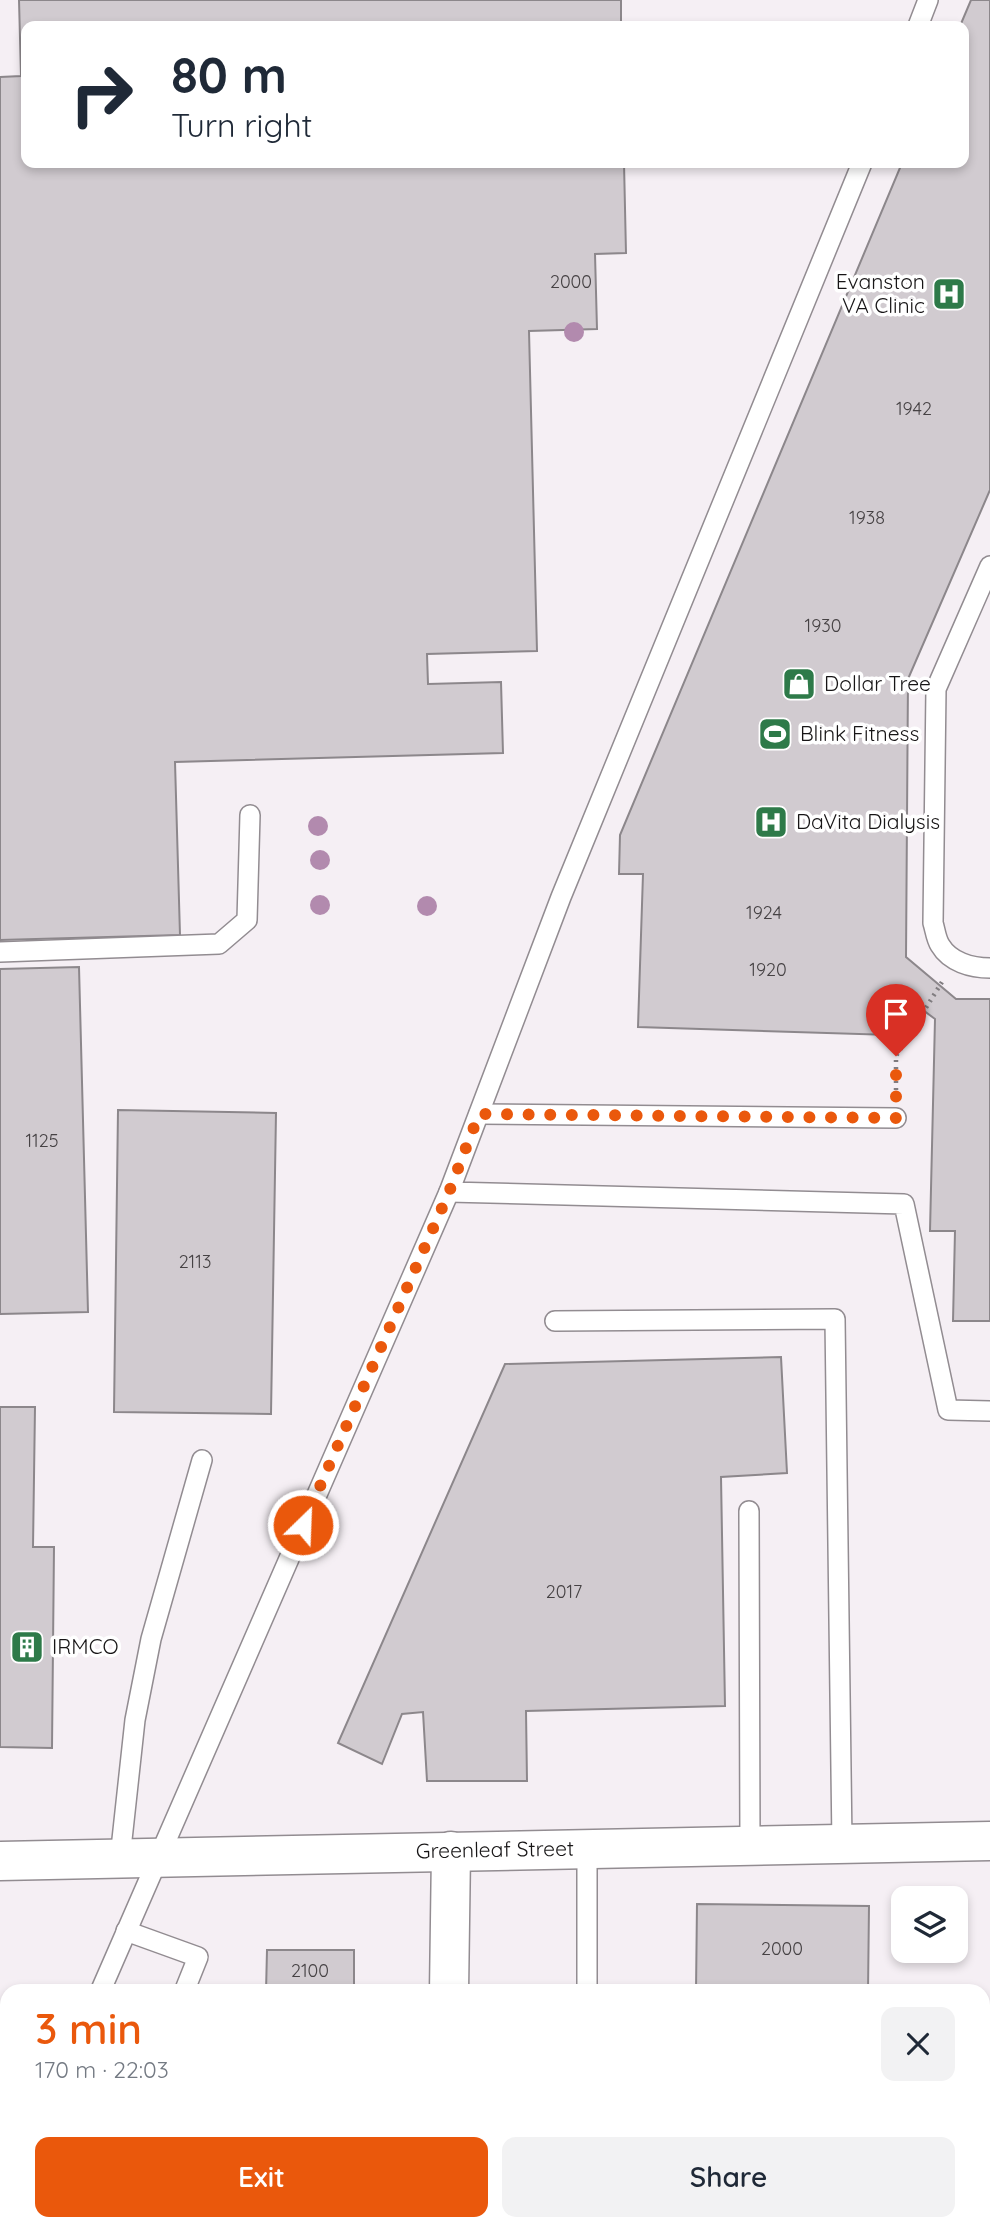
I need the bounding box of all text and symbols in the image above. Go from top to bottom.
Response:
text: 80 m [171,44,287,105]
icon: right [56,49,147,140]
text: Turn right [171,105,312,145]
place label: Evanston VA Clinic [836,268,925,318]
house number: 2000 [550,270,592,293]
hospital icon: Evanston VA Clinic [930,275,968,313]
house number: 1942 [896,397,932,420]
house number: 1938 [849,506,885,529]
house number: 1930 [805,614,841,637]
shop icon: Dollar Tree [780,665,818,703]
place label: Dollar Tree [824,670,931,696]
sports icon: Blink Fitness [756,715,794,753]
place label: Blink Fitness [800,720,919,746]
hospital icon: DaVita Dialysis [752,803,790,841]
place label: DaVita Dialysis [796,808,940,834]
house number: 1924 [746,901,782,924]
house number: 1920 [749,958,787,981]
pin [866,984,926,1056]
icon: arrive [877,995,915,1033]
house number: 1125 [25,1129,59,1152]
house number: 2113 [179,1250,211,1273]
position arrow [266,1488,340,1562]
house number: 2017 [546,1580,582,1603]
building icon: IRMCO [8,1628,46,1666]
place label: IRMCO [52,1633,119,1659]
street label: Greenleaf Street [416,1835,574,1863]
map controls [891,1886,968,1963]
button: layers [891,1886,968,1963]
house number: 2000 [761,1937,803,1960]
house number: 2100 [291,1959,329,1982]
text: 3 min [35,2002,142,2055]
button: close [881,2007,955,2081]
text: 170 m · 22:03 [35,2055,169,2084]
button: Exit [35,2137,488,2217]
button: Share [502,2137,955,2217]

